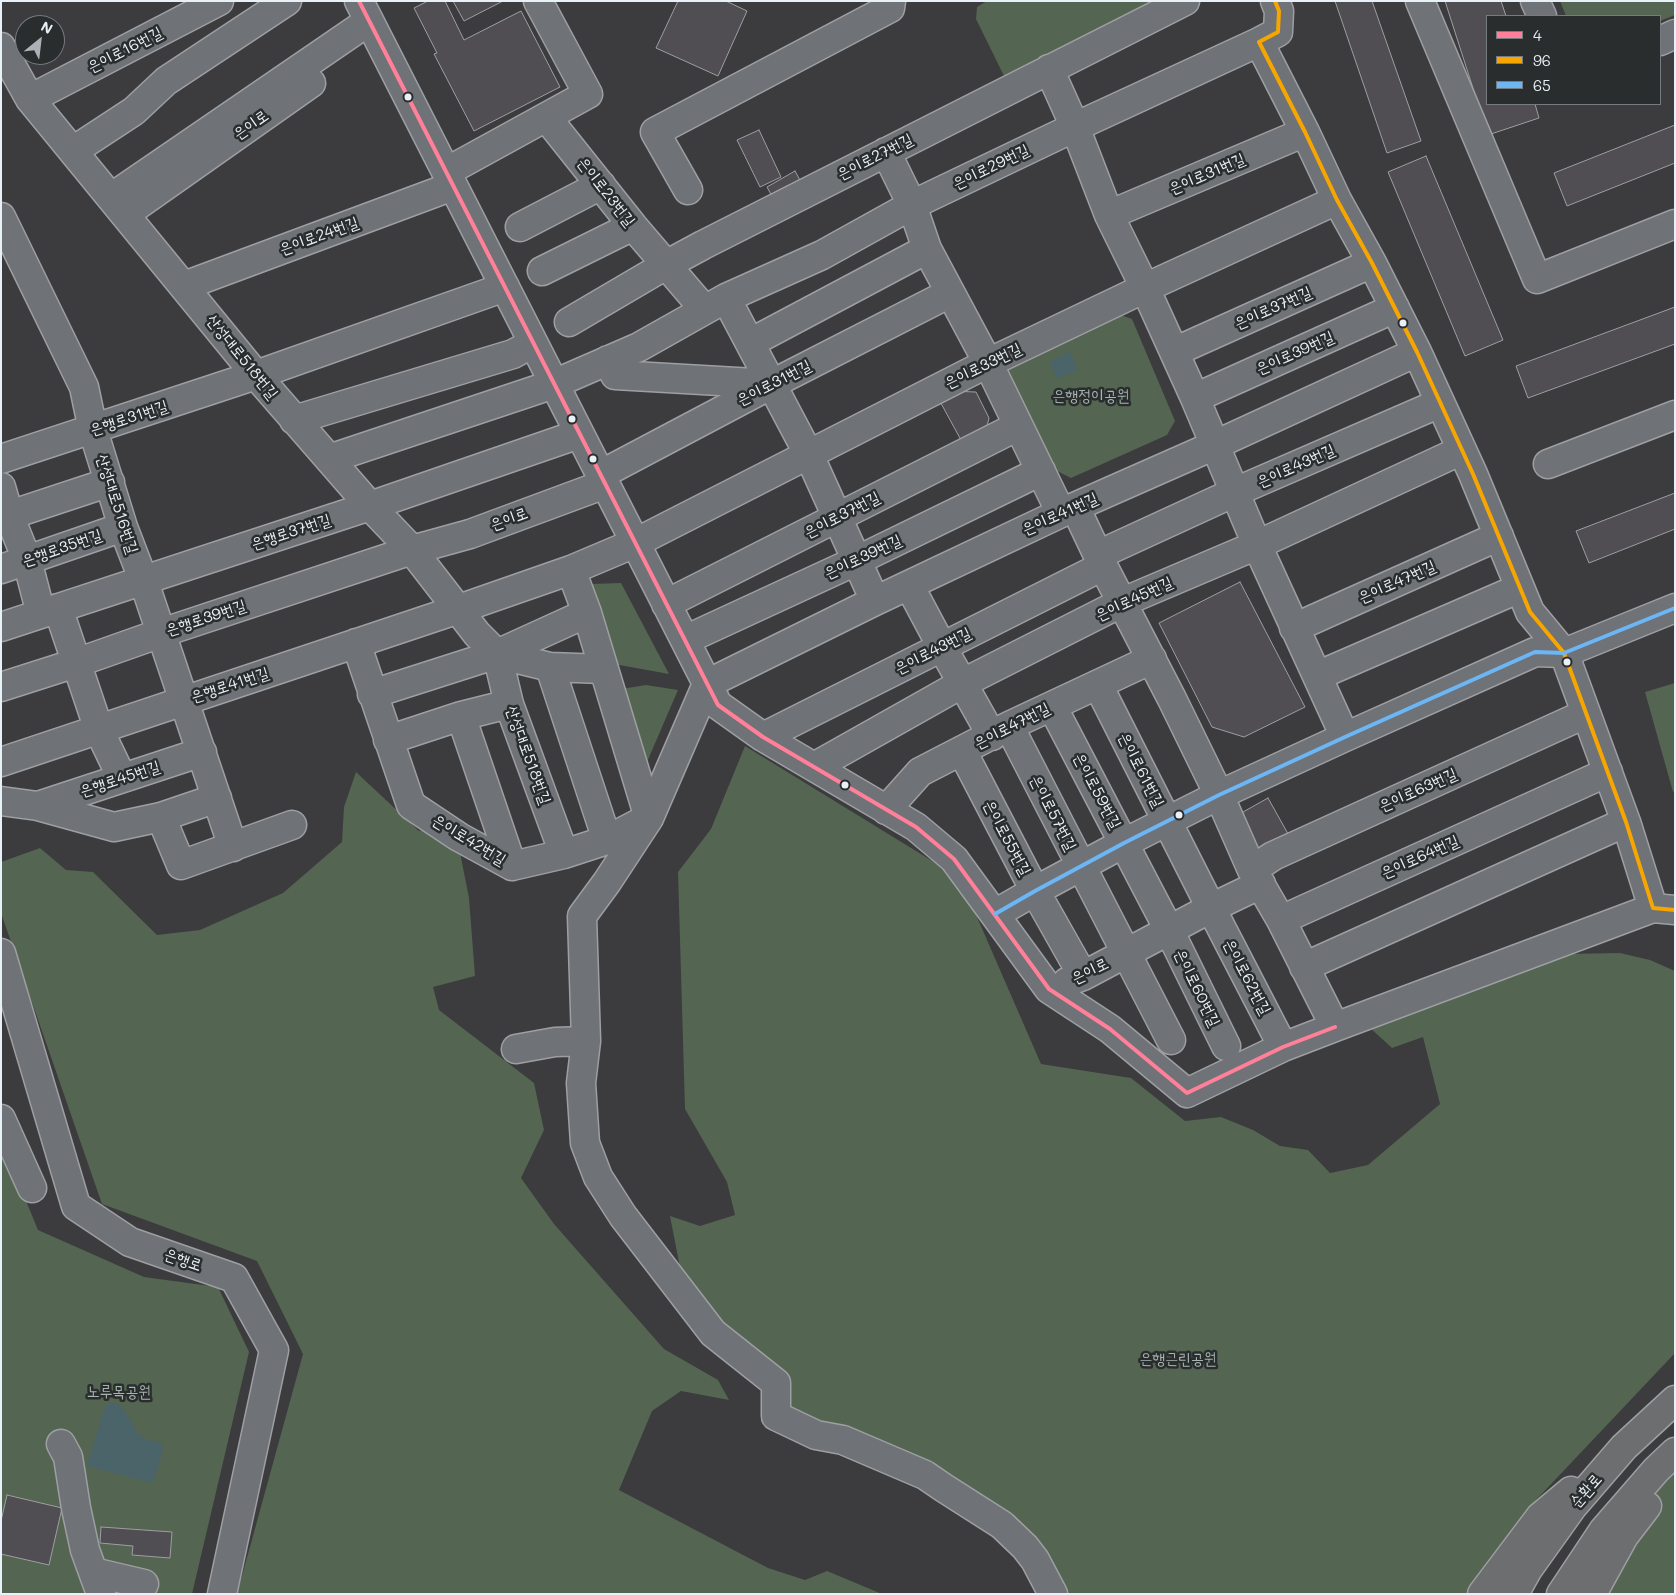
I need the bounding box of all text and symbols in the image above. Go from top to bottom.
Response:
north arrow [15,15,65,65]
legend [1486,15,1661,105]
text: N [38,16,56,38]
street label: 은이로16번길 [84,23,166,77]
text: 4 [1533,25,1542,45]
text: 96 [1533,50,1551,70]
text: 65 [1533,75,1551,95]
unlabelled marker [403,92,413,102]
street label: 은이로 [230,106,272,144]
street label: 은이로27번길 [834,130,916,184]
street label: 은이로29번길 [950,140,1032,194]
street label: 은이로31번길 [1166,149,1248,199]
street label: 은이로23번길 [573,154,639,230]
street label: 은이로24번길 [277,213,361,259]
street label: 은이로37번길 [1231,282,1315,334]
street label: 산성대로518번길 [202,311,282,403]
unlabelled marker [1398,318,1408,328]
street label: 은이로39번길 [1253,327,1337,379]
street label: 은이로33번길 [941,339,1025,393]
street label: 은이로31번길 [734,356,814,410]
park label: 은행정이공원 [1052,386,1130,406]
street label: 은행로31번길 [88,396,170,440]
unlabelled marker [567,414,577,424]
street label: 은이로43번길 [1254,440,1338,492]
street label: 산성대로516번길 [92,452,142,556]
unlabelled marker [588,454,598,464]
street label: 은이로37번길 [801,488,883,542]
street label: 은이로41번길 [1019,489,1101,539]
street label: 은이로 [488,503,530,535]
street label: 은행로37번길 [249,510,333,554]
street label: 은행로35번길 [20,525,104,571]
street label: 은이로39번길 [821,531,905,583]
street label: 은이로47번길 [1355,556,1439,608]
street label: 은이로45번길 [1092,573,1176,625]
street label: 은행로39번길 [163,596,249,640]
street label: 은이로43번길 [892,624,974,678]
unlabelled marker [1562,657,1572,667]
street label: 은행로41번길 [189,663,271,707]
street label: 은이로47번길 [971,699,1053,753]
street label: 산성대로518번길 [501,703,555,807]
street label: 은이로61번길 [1114,729,1168,811]
street label: 은이로59번길 [1069,750,1125,832]
street label: 은행로45번길 [78,757,162,801]
street label: 은이로63번길 [1376,764,1460,816]
street label: 은이로57번길 [1026,772,1080,854]
unlabelled marker [840,780,850,790]
street label: 은이로55번길 [979,797,1035,879]
street label: 은이로42번길 [429,810,509,870]
unlabelled marker [1174,810,1184,820]
street label: 은이로64번길 [1378,831,1462,883]
street label: 은이로62번길 [1219,936,1275,1018]
street label: 은이로60번길 [1170,946,1224,1030]
street label: 은이로 [1068,954,1112,988]
street label: 은행로 [162,1245,204,1275]
park label: 은행근린공원 [1139,1349,1217,1369]
park label: 노루목공원 [87,1382,151,1402]
street label: 순환로 [1566,1470,1606,1512]

